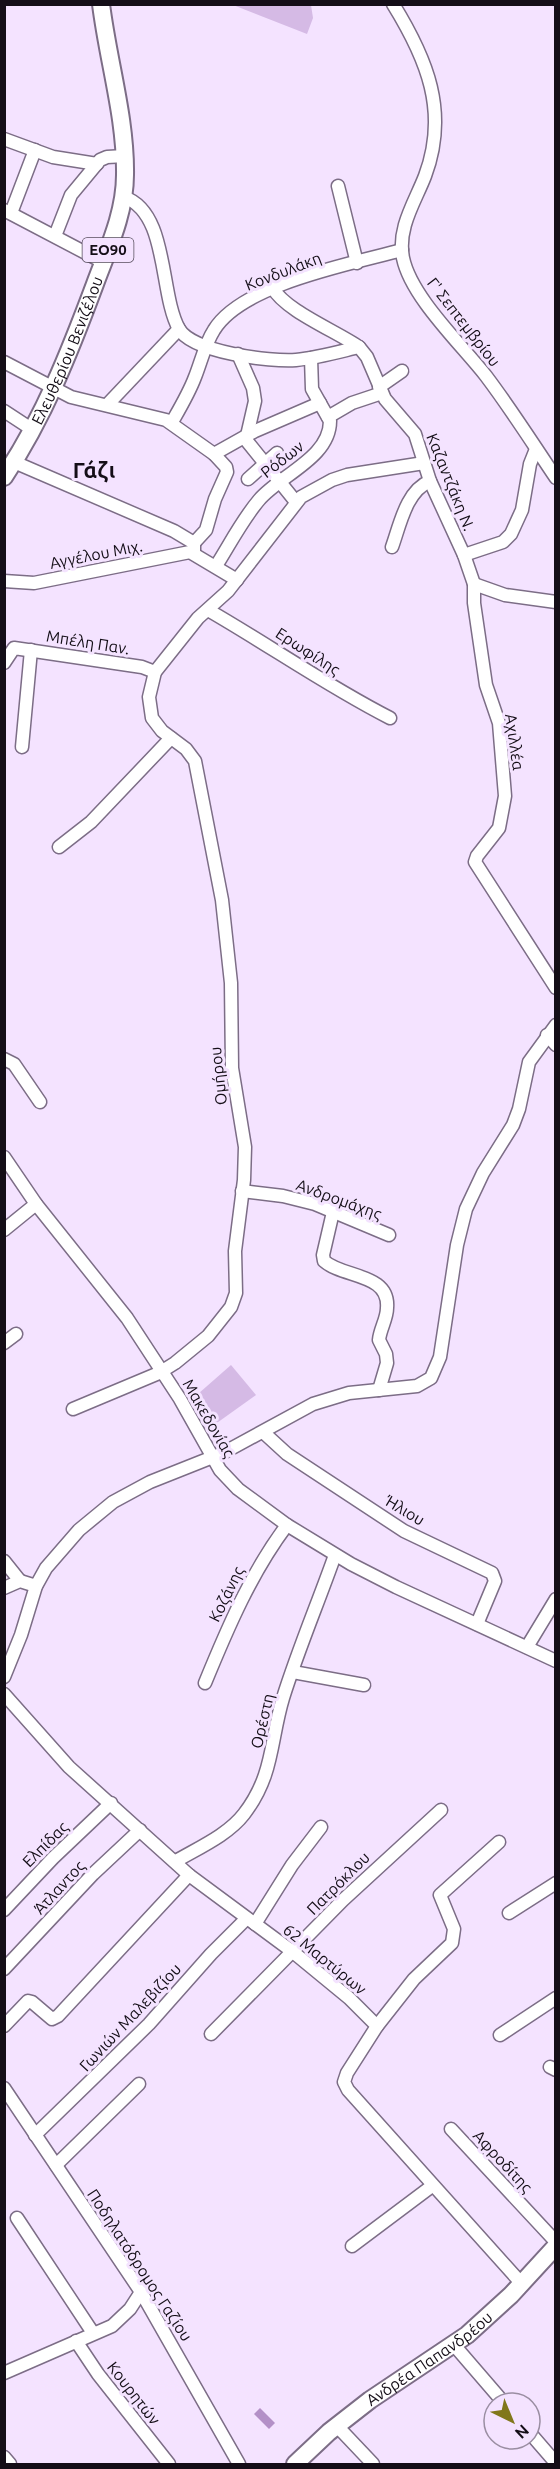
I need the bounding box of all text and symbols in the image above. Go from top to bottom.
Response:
road number: ΕΟ90 [82,238,134,262]
street label: Κονδυλάκη [242,248,324,294]
street label: Ελευθερίου Βενιζέλου [28,274,106,427]
street label: Γ' Σεπτεμβρίου [424,274,504,370]
street label: Καζαντζάκη Ν. [422,431,479,534]
street label: Ρόδων [257,437,307,481]
district label: Γάζι [73,457,116,483]
street label: Αγγέλου Μιχ. [48,536,144,572]
street label: Ερωφίλης [272,624,343,679]
street label: Μπέλη Παν. [45,627,131,657]
street label: Αχιλλέα [502,712,528,772]
street label: Ομήρου [206,1046,230,1106]
street label: Ανδρομάχης [294,1175,384,1224]
street label: Μακεδονίας [179,1376,239,1461]
street label: Ήλιου [381,1491,428,1529]
street label: Κοζάνης [205,1563,248,1625]
street label: Ορέστη [247,1692,277,1750]
street label: Ελπίδας [19,1818,72,1871]
street label: Πατρόκλου [303,1848,373,1918]
street label: Άτλαντος [30,1857,89,1918]
street label: 62 Μαρτύρων [280,1920,370,1998]
street label: Γωνιών Μαλεβιζίου [76,1960,185,2075]
street label: Αφροδίτης [469,2126,536,2196]
street label: Ποδηλατόδρομος Γαζίου [83,2186,196,2345]
street label: Ανδρέα Παπανδρέου [363,2308,496,2409]
street label: Κουρητών [104,2358,164,2428]
north arrow [482,2391,542,2451]
text: N [512,2421,533,2443]

